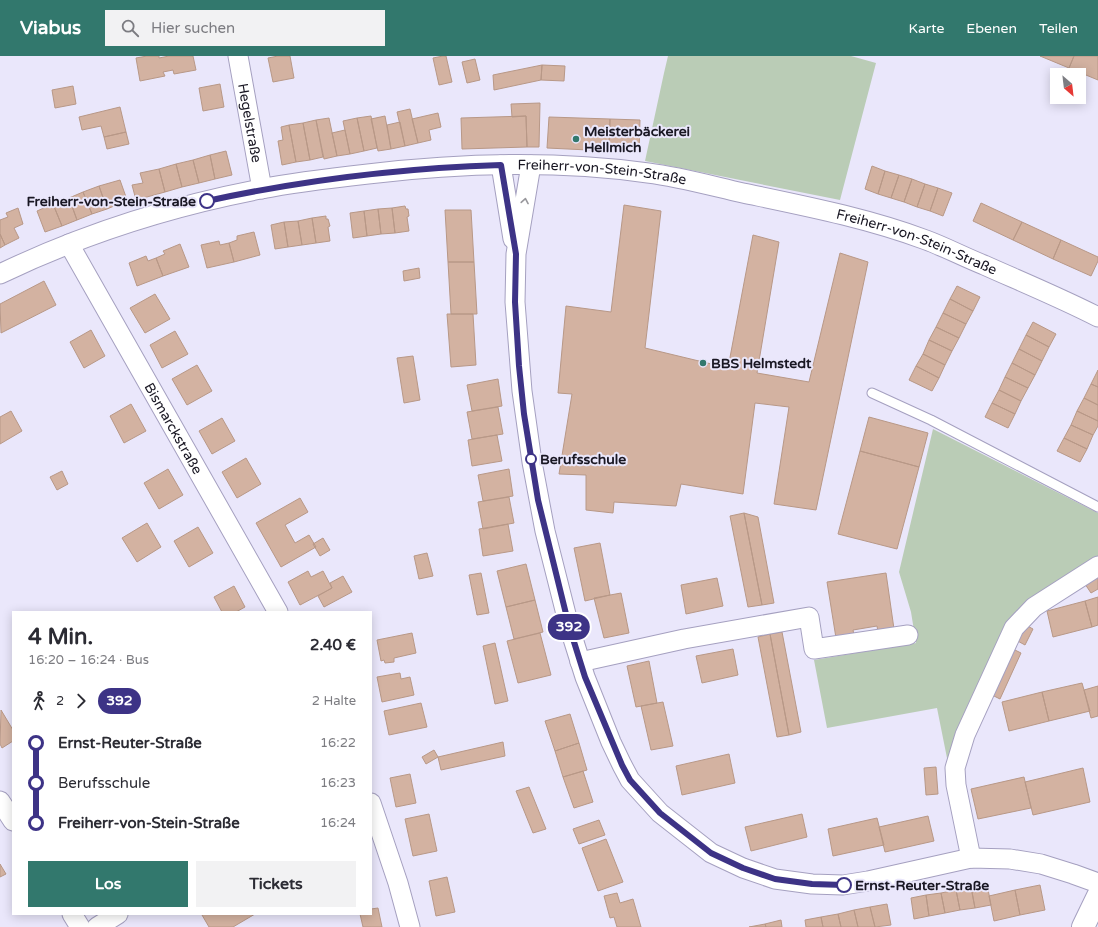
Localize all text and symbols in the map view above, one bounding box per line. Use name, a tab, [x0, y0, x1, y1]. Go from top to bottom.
search box	[105, 10, 385, 46]
text: Viabus	[20, 17, 81, 39]
icon: search	[119, 17, 141, 39]
text: Hier suchen	[151, 19, 235, 37]
text: Karte	[909, 20, 944, 37]
text: Ebenen	[966, 20, 1017, 37]
text: Teilen	[1039, 20, 1078, 37]
north arrow	[1050, 68, 1086, 104]
map controls	[1050, 68, 1086, 104]
street label: Hegelstraße	[235, 82, 266, 164]
place label: Meisterbäckerei Hellmich	[584, 123, 690, 156]
marker: Meisterbäckerei Hellmich	[571, 134, 581, 144]
street label: Freiherr-von-Stein-Straße	[517, 156, 688, 188]
place label: Freiherr-von-Stein-Straße	[26, 193, 196, 210]
marker: Freiherr-von-Stein-Straße	[199, 193, 215, 209]
one-way arrow	[520, 198, 528, 205]
street label: Freiherr-von-Stein-Straße	[835, 205, 1000, 278]
place label: BBS Helmstedt	[711, 355, 812, 372]
marker: BBS Helmstedt	[698, 358, 708, 368]
street label: Bismarckstraße	[141, 380, 206, 477]
place label: Berufsschule	[540, 451, 626, 468]
marker: Berufsschule	[525, 453, 537, 465]
line badge: 392	[546, 614, 592, 640]
text: 392	[556, 618, 582, 635]
text: 4 Min.	[28, 624, 93, 650]
text: 2.40 €	[310, 636, 356, 654]
text: 16:20 – 16:24 · Bus	[28, 652, 149, 668]
icon: walk	[28, 690, 50, 712]
icon: forward	[70, 690, 92, 712]
text: 392	[106, 692, 133, 709]
text: 2	[56, 693, 64, 709]
text: 2 Halte	[312, 693, 356, 709]
text: Ernst-Reuter-Straße	[58, 734, 202, 752]
text: 16:22	[320, 735, 356, 751]
text: Berufsschule	[58, 774, 150, 792]
text: 16:23	[320, 775, 356, 791]
text: Freiherr-von-Stein-Straße	[58, 814, 240, 832]
text: 16:24	[320, 815, 356, 831]
button: Los	[28, 861, 188, 907]
button: Tickets	[196, 861, 356, 907]
marker: Ernst-Reuter-Straße	[836, 877, 852, 893]
place label: Ernst-Reuter-Straße	[855, 877, 989, 894]

